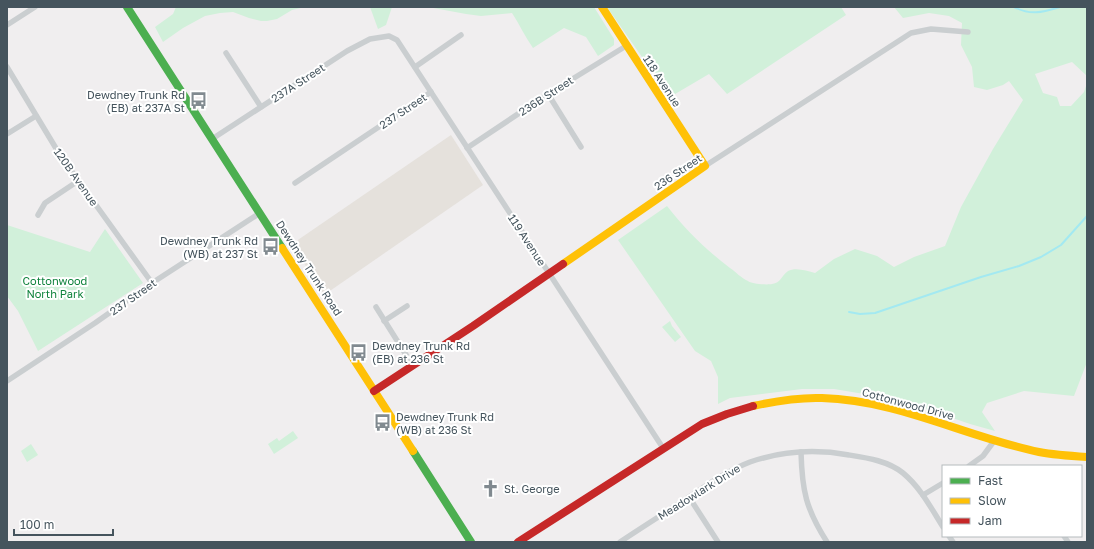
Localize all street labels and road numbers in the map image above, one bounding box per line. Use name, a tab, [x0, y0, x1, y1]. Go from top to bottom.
street label: 118 Avenue	[641, 52, 684, 109]
street label: 237A Street	[268, 60, 327, 105]
street label: 236B Street	[516, 73, 575, 118]
street label: 237 Street	[377, 90, 429, 131]
street label: 120B Avenue	[52, 145, 101, 208]
street label: 236 Street	[651, 151, 704, 192]
street label: 119 Avenue	[506, 211, 549, 268]
street label: Dewdney Trunk Road	[274, 218, 345, 318]
street label: 237 Street	[107, 276, 159, 317]
street label: Cottonwood Drive	[861, 385, 956, 422]
street label: Meadowlark Drive	[655, 461, 742, 522]

